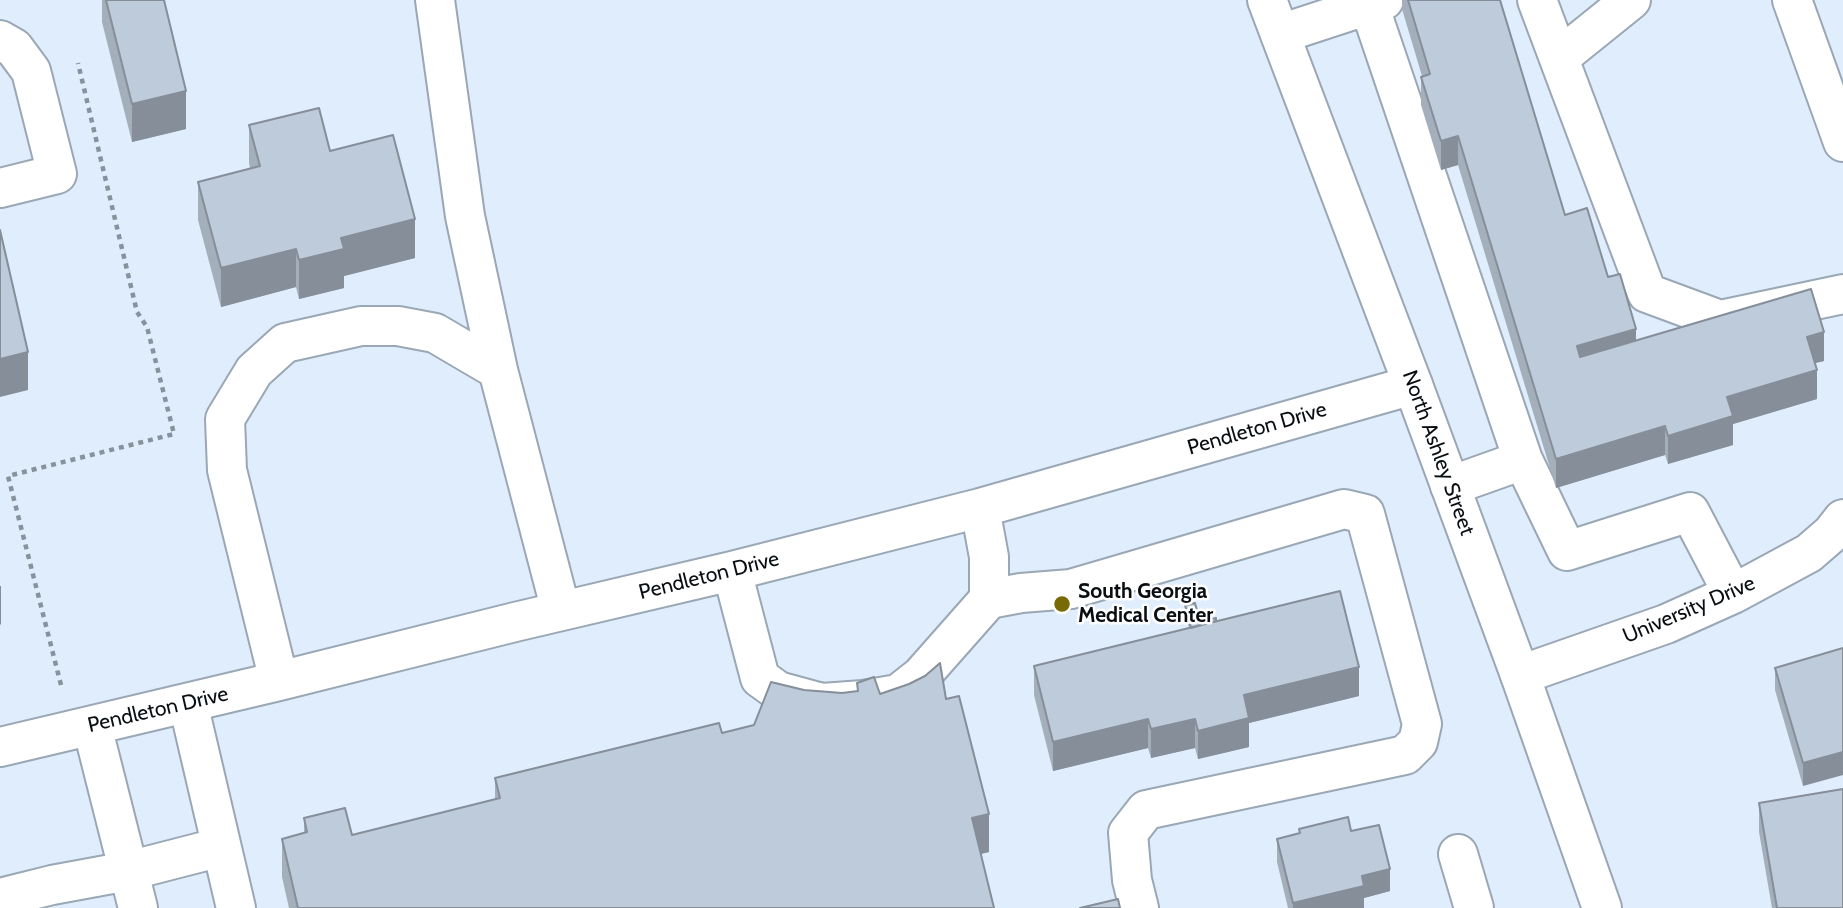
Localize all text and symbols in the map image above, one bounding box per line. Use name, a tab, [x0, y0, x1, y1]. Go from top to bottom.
street label: North Ashley Street	[1396, 367, 1480, 539]
street label: Pendleton Drive	[1185, 397, 1329, 461]
street label: Pendleton Drive	[636, 546, 782, 606]
street label: University Drive	[1619, 571, 1759, 649]
place label: South Georgia Medical Center	[1078, 579, 1213, 629]
marker: South Georgia Medical Center	[1052, 594, 1072, 614]
street label: Pendleton Drive	[85, 682, 231, 738]

